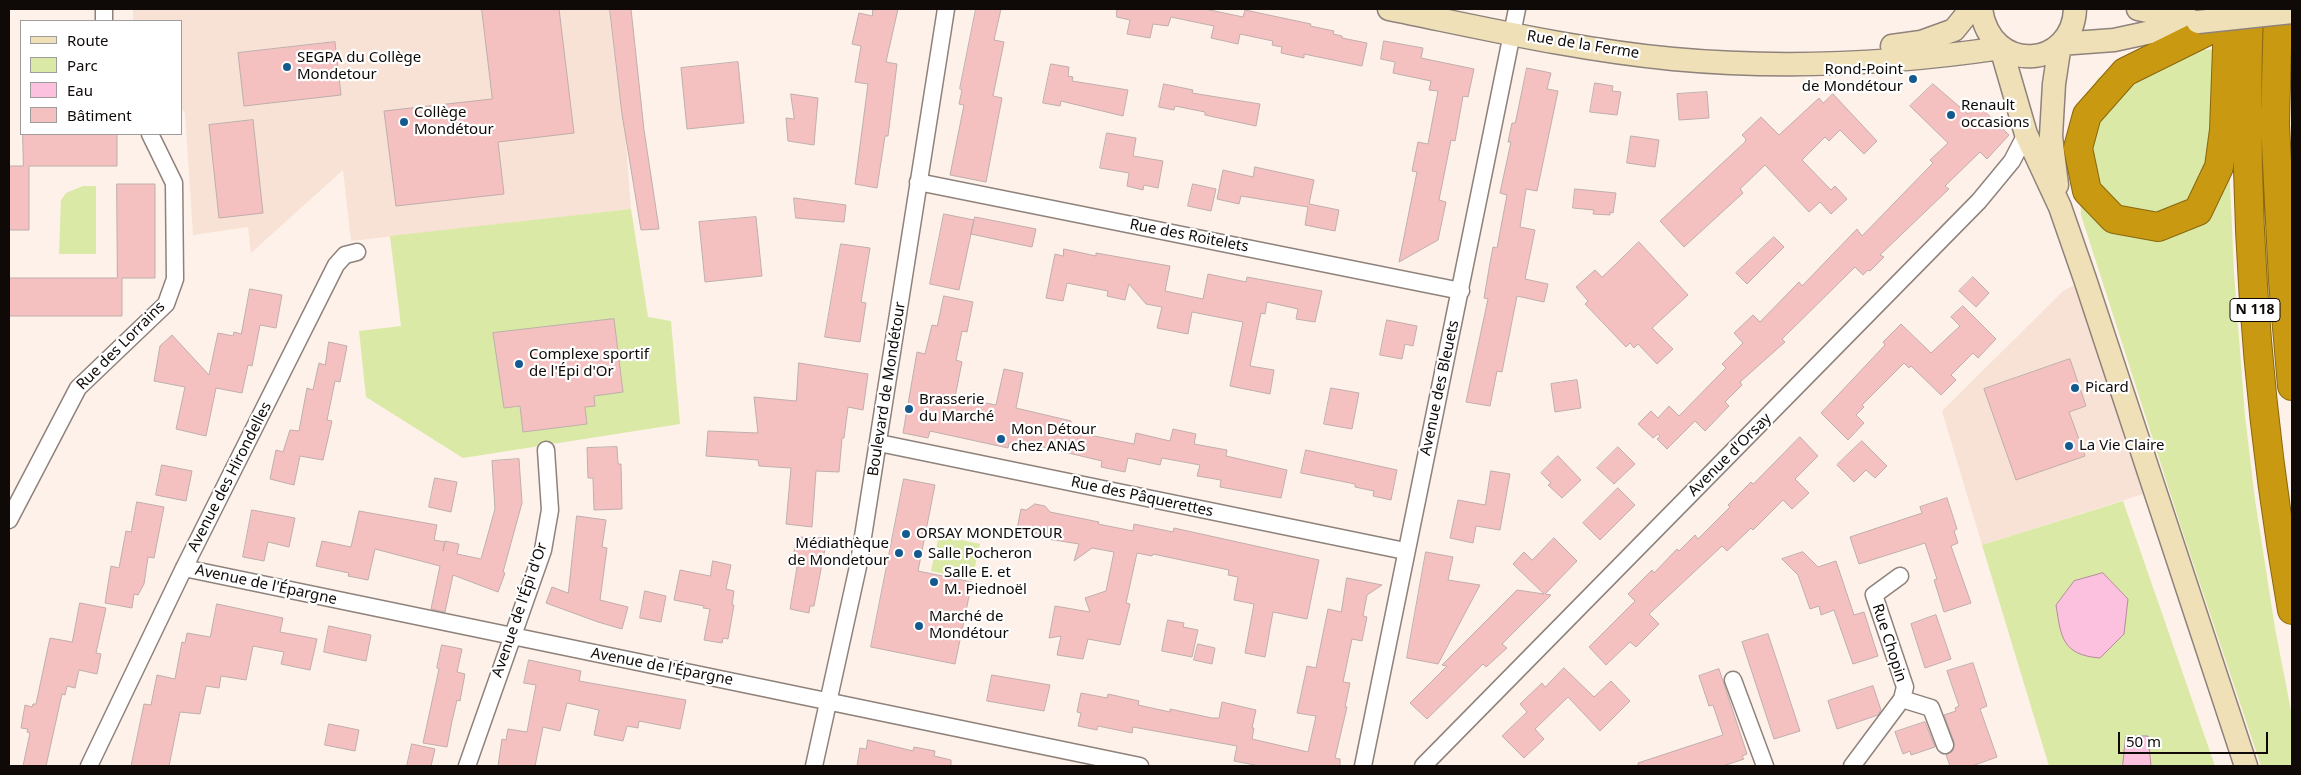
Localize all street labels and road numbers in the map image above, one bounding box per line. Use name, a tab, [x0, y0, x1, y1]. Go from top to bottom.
street label: Rue de la Ferme	[1525, 27, 1641, 63]
street label: Rue des Roitelets	[1128, 216, 1250, 256]
street label: Rue des Lorrains	[73, 298, 169, 394]
road number: N 118	[2230, 298, 2280, 322]
street label: Boulevard de Mondétour	[864, 301, 910, 477]
street label: Avenue des Bleuets	[1417, 319, 1463, 457]
street label: Avenue des Hirondelles	[184, 399, 276, 555]
street label: Avenue d'Orsay	[1685, 410, 1775, 500]
street label: Rue des Pâquerettes	[1069, 473, 1215, 521]
street label: Avenue de l'Épi d'Or	[488, 540, 552, 680]
street label: Avenue de l'Épargne	[194, 561, 338, 609]
street label: Rue Chopin	[1868, 602, 1910, 684]
street label: Avenue de l'Épargne	[589, 644, 735, 690]

